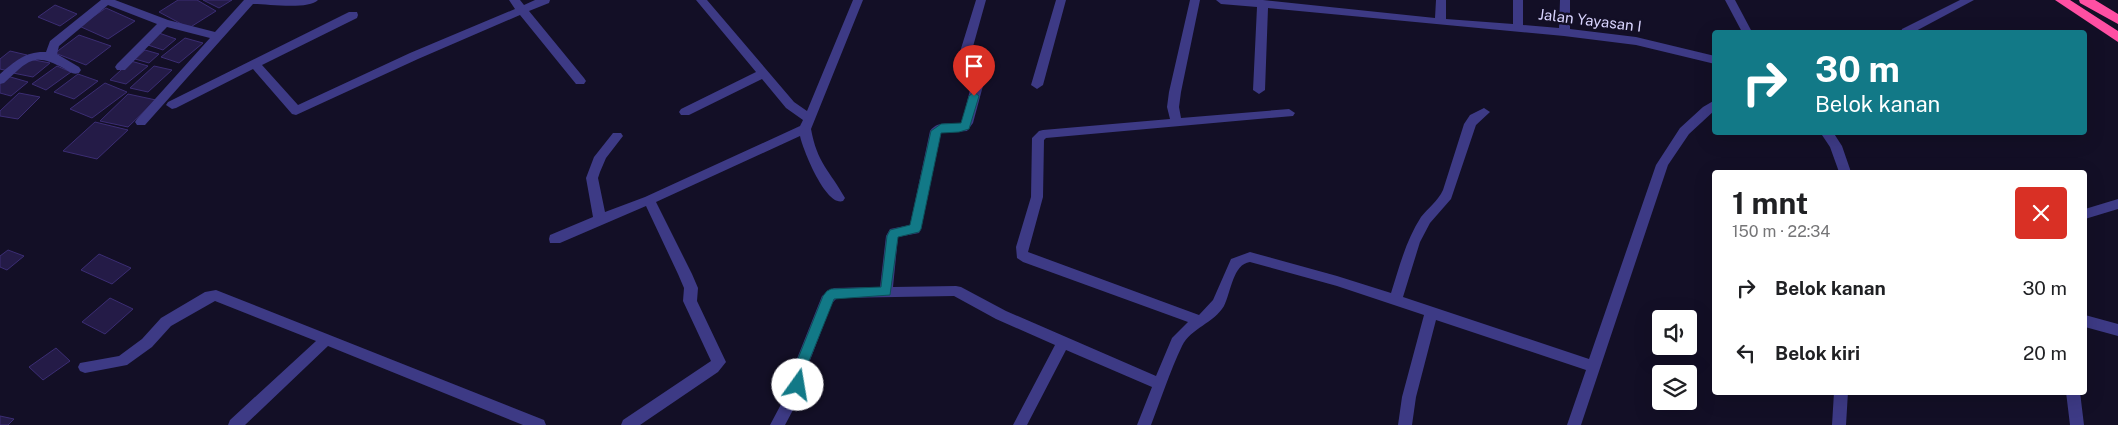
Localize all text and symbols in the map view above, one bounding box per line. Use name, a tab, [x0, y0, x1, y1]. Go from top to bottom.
street label: Jalan Yayasan I	[1537, 5, 1643, 35]
pin	[953, 45, 995, 96]
text: 30 m	[1815, 49, 1900, 90]
icon: right	[1732, 50, 1797, 115]
icon: arrive	[960, 52, 988, 80]
text: Belok kanan	[1815, 91, 1940, 117]
text: 1 mnt	[1732, 185, 1808, 221]
button: close	[2015, 187, 2067, 239]
text: 150 m · 22:34	[1732, 222, 1830, 241]
icon: right	[1732, 274, 1760, 302]
text: Belok kanan	[1775, 277, 1886, 299]
text: 30 m	[2022, 277, 2067, 299]
map controls	[1652, 310, 1697, 410]
button: sound	[1652, 310, 1697, 355]
icon: left	[1732, 339, 1760, 367]
text: Belok kiri	[1775, 342, 1860, 364]
text: 20 m	[2023, 342, 2067, 364]
position arrow	[771, 358, 823, 410]
button: layers	[1652, 365, 1697, 410]

